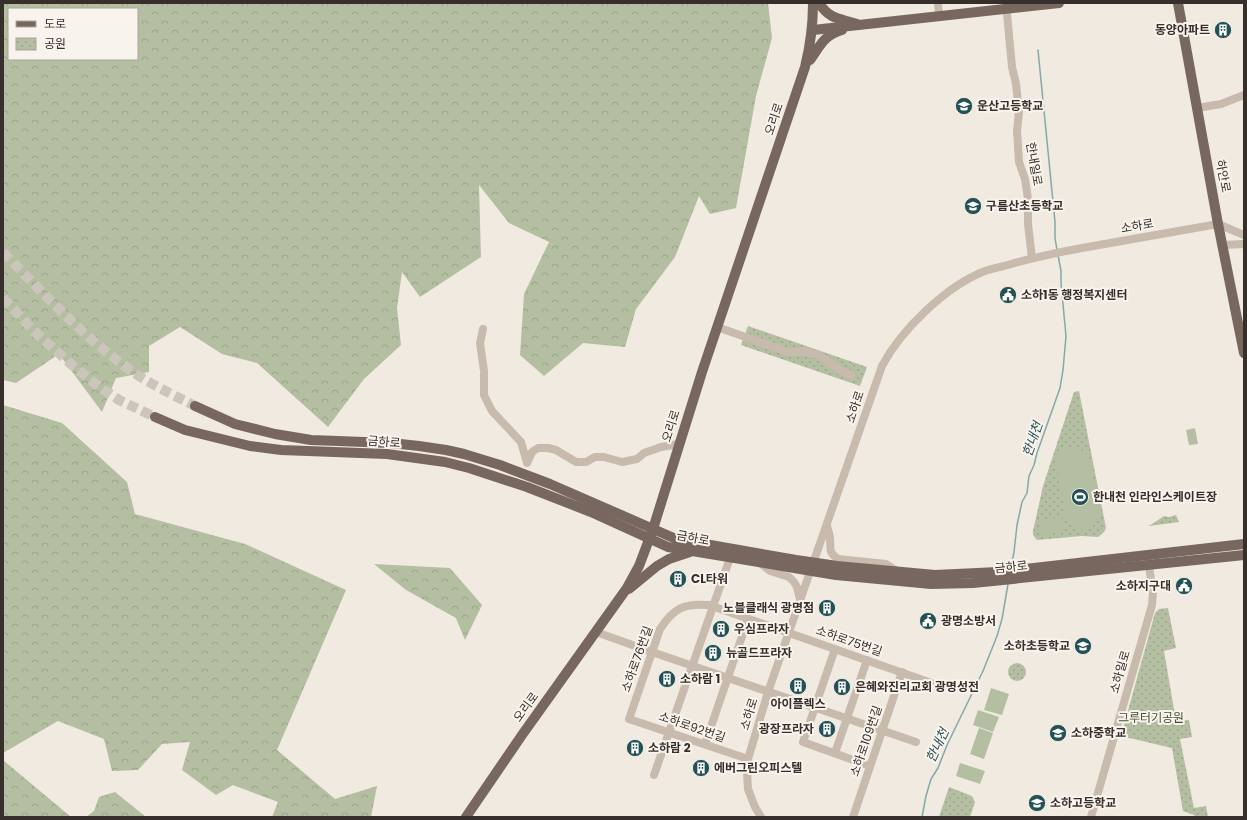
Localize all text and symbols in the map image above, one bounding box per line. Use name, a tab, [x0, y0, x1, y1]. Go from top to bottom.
legend	[8, 8, 138, 60]
text: 도로	[44, 15, 66, 32]
building icon: 동양아파트	[1213, 20, 1233, 40]
place label: 동양아파트	[1155, 21, 1210, 38]
text: 공원	[44, 35, 66, 52]
school or university icon: 운산고등학교	[954, 96, 974, 116]
place label: 운산고등학교	[977, 97, 1043, 114]
street label: 오리로	[760, 100, 787, 137]
street label: 한내일로	[1022, 141, 1047, 187]
street label: 하안로	[1212, 158, 1235, 194]
school or university icon: 구름산초등학교	[963, 196, 983, 216]
place label: 구름산초등학교	[986, 197, 1063, 214]
street label: 소하로	[1119, 214, 1155, 237]
public building icon: 소하1동 행정복지센터	[998, 285, 1018, 305]
place label: 소하1동 행정복지센터	[1021, 286, 1127, 303]
street label: 소하로	[841, 388, 868, 425]
street label: 오리로	[657, 407, 684, 444]
water label: 한내천	[1018, 418, 1048, 459]
street label: 금하로	[367, 432, 401, 451]
sports icon: 한내천 인라인스케이트장	[1070, 487, 1090, 507]
place label: 한내천 인라인스케이트장	[1093, 488, 1217, 505]
street label: 금하로	[675, 526, 711, 549]
street label: 금하로	[994, 556, 1028, 577]
building icon: CL타워	[668, 569, 688, 589]
place label: CL타워	[691, 570, 728, 587]
public building icon: 소하지구대	[1174, 576, 1194, 596]
place label: 소하지구대	[1116, 577, 1171, 594]
building icon: 노블클래식 광명점	[817, 598, 837, 618]
place label: 노블클래식 광명점	[723, 599, 814, 616]
public building icon: 광명소방서	[918, 611, 938, 631]
place label: 광명소방서	[941, 612, 996, 629]
building icon: 우심프라자	[711, 619, 731, 639]
place label: 우심프라자	[734, 620, 789, 637]
street label: 소하로75번길	[814, 621, 885, 660]
street label: 소하로76번길	[617, 623, 656, 694]
school or university icon: 소하초등학교	[1073, 636, 1093, 656]
place label: 소하초등학교	[1004, 637, 1070, 654]
building icon: 뉴골드프라자	[703, 643, 723, 663]
place label: 뉴골드프라자	[726, 644, 792, 661]
street label: 소하일로	[1105, 648, 1134, 695]
building icon: 소하람 1	[657, 669, 677, 689]
place label: 소하람 1	[680, 670, 720, 687]
building icon: 아이플렉스	[788, 676, 808, 696]
building icon: 은혜와진리교회 광명성전	[832, 677, 852, 697]
place label: 은혜와진리교회 광명성전	[855, 678, 979, 695]
street label: 오리로	[509, 688, 542, 725]
place label: 아이플렉스	[770, 695, 826, 712]
street label: 소하로	[736, 696, 761, 732]
street label: 소하로109번길	[845, 703, 886, 779]
street label: 소하로92번길	[656, 707, 728, 746]
park label: 그루터기공원	[1118, 709, 1184, 726]
building icon: 광장프라자	[817, 719, 837, 739]
place label: 광장프라자	[759, 720, 814, 737]
school or university icon: 소하중학교	[1048, 723, 1068, 743]
water label: 한내천	[921, 724, 954, 765]
place label: 소하중학교	[1071, 724, 1126, 741]
building icon: 소하람 2	[625, 738, 645, 758]
place label: 소하람 2	[648, 739, 691, 756]
building icon: 에버그린오피스텔	[691, 758, 711, 778]
place label: 에버그린오피스텔	[714, 759, 802, 776]
school or university icon: 소하고등학교	[1027, 793, 1047, 813]
place label: 소하고등학교	[1050, 794, 1116, 811]

